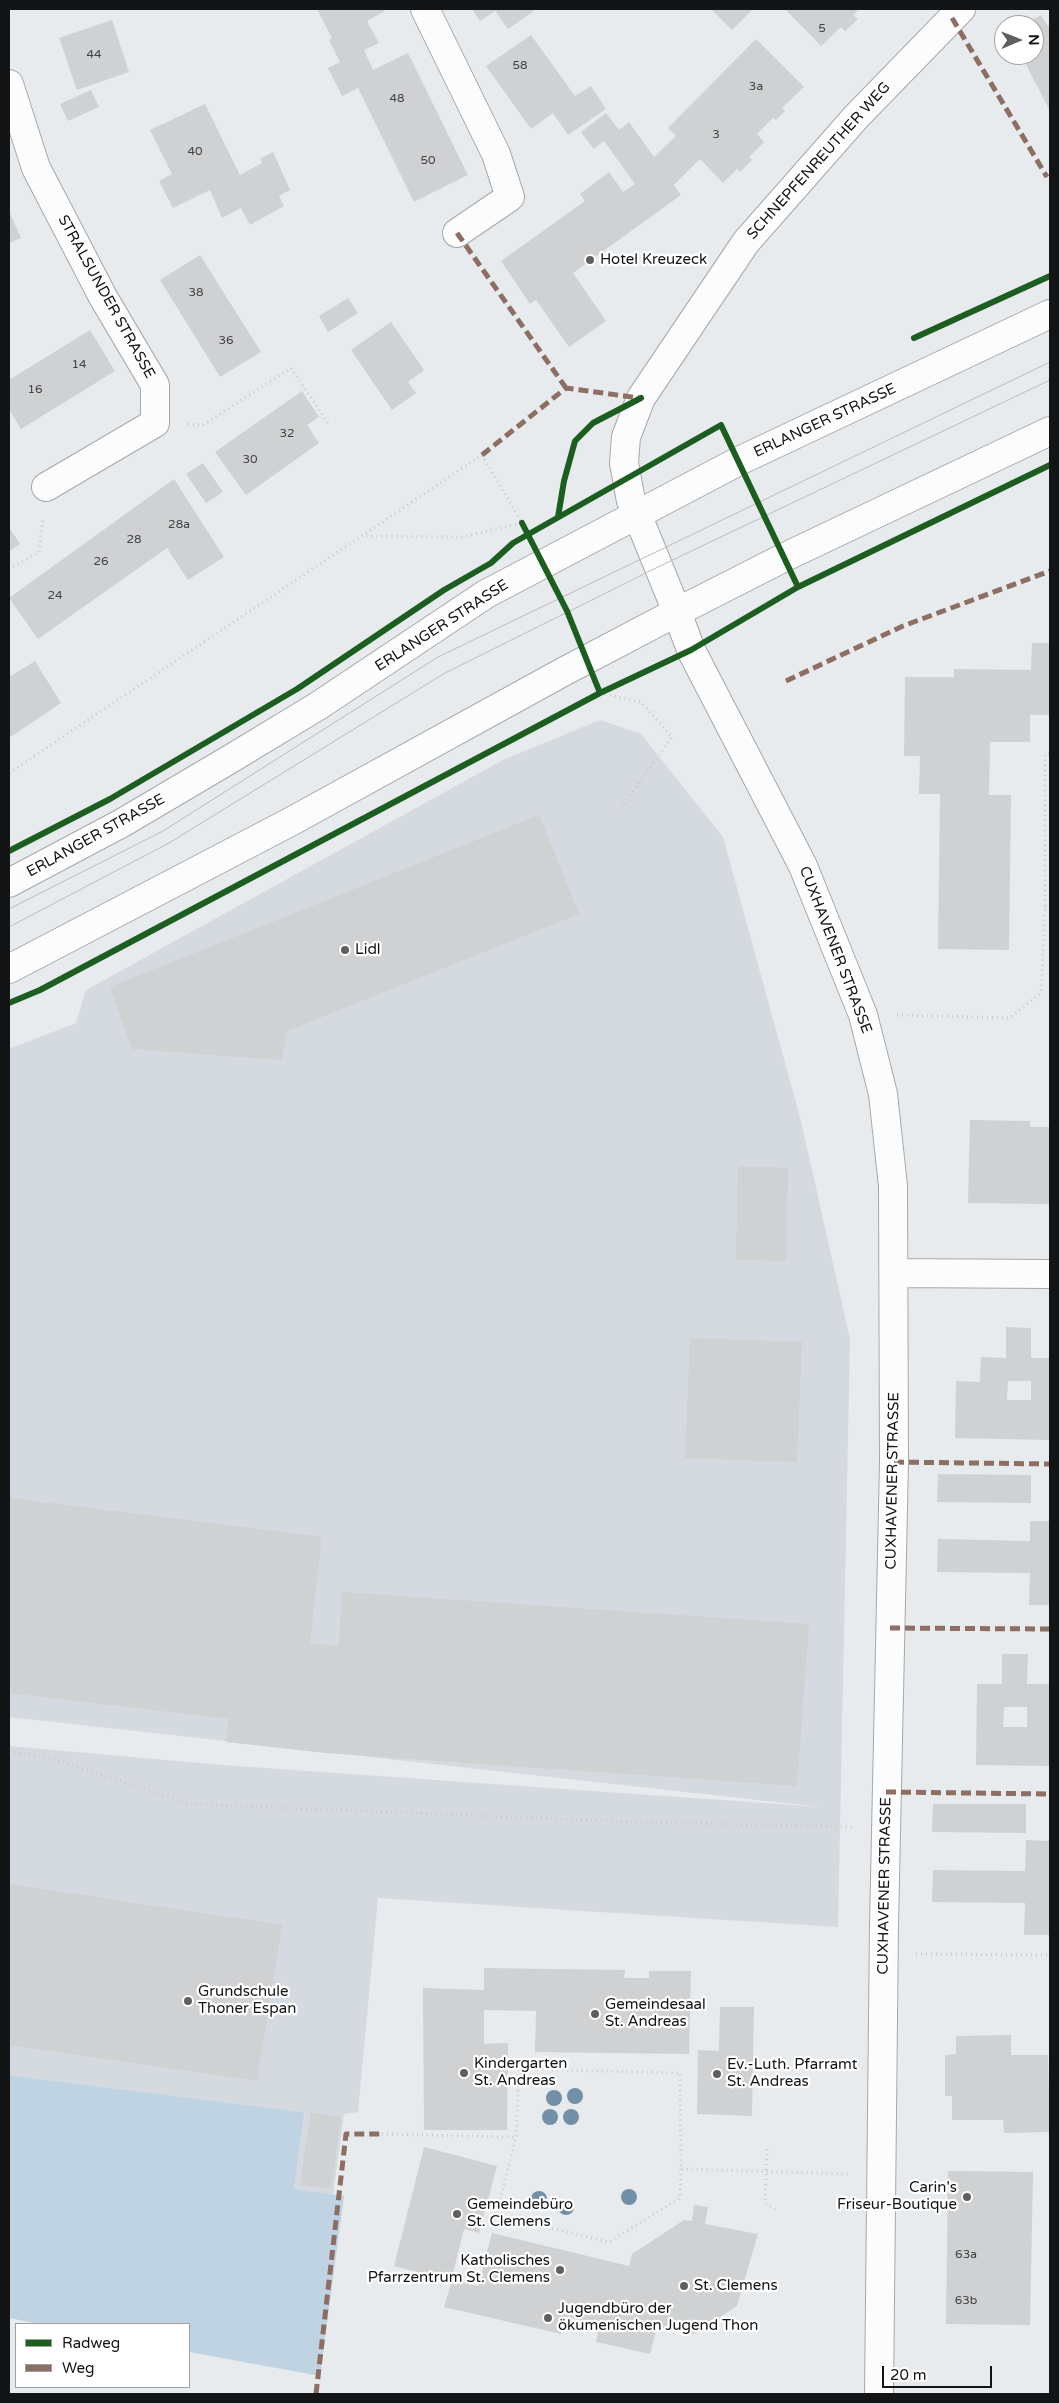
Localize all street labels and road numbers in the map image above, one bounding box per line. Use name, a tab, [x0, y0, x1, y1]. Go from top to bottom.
street label: SCHNEPFENREUTHER WEG	[744, 79, 894, 243]
street label: STRALSUNDER STRASSE	[53, 212, 159, 382]
street label: ERLANGER STRASSE	[751, 380, 899, 462]
street label: ERLANGER STRASSE	[372, 576, 512, 676]
street label: ERLANGER STRASSE	[24, 791, 168, 881]
street label: CUXHAVENER STRASSE	[795, 864, 875, 1036]
street label: CUXHAVENER STRASSE	[882, 1392, 904, 1570]
street label: CUXHAVENER STRASSE	[874, 1797, 896, 1975]

